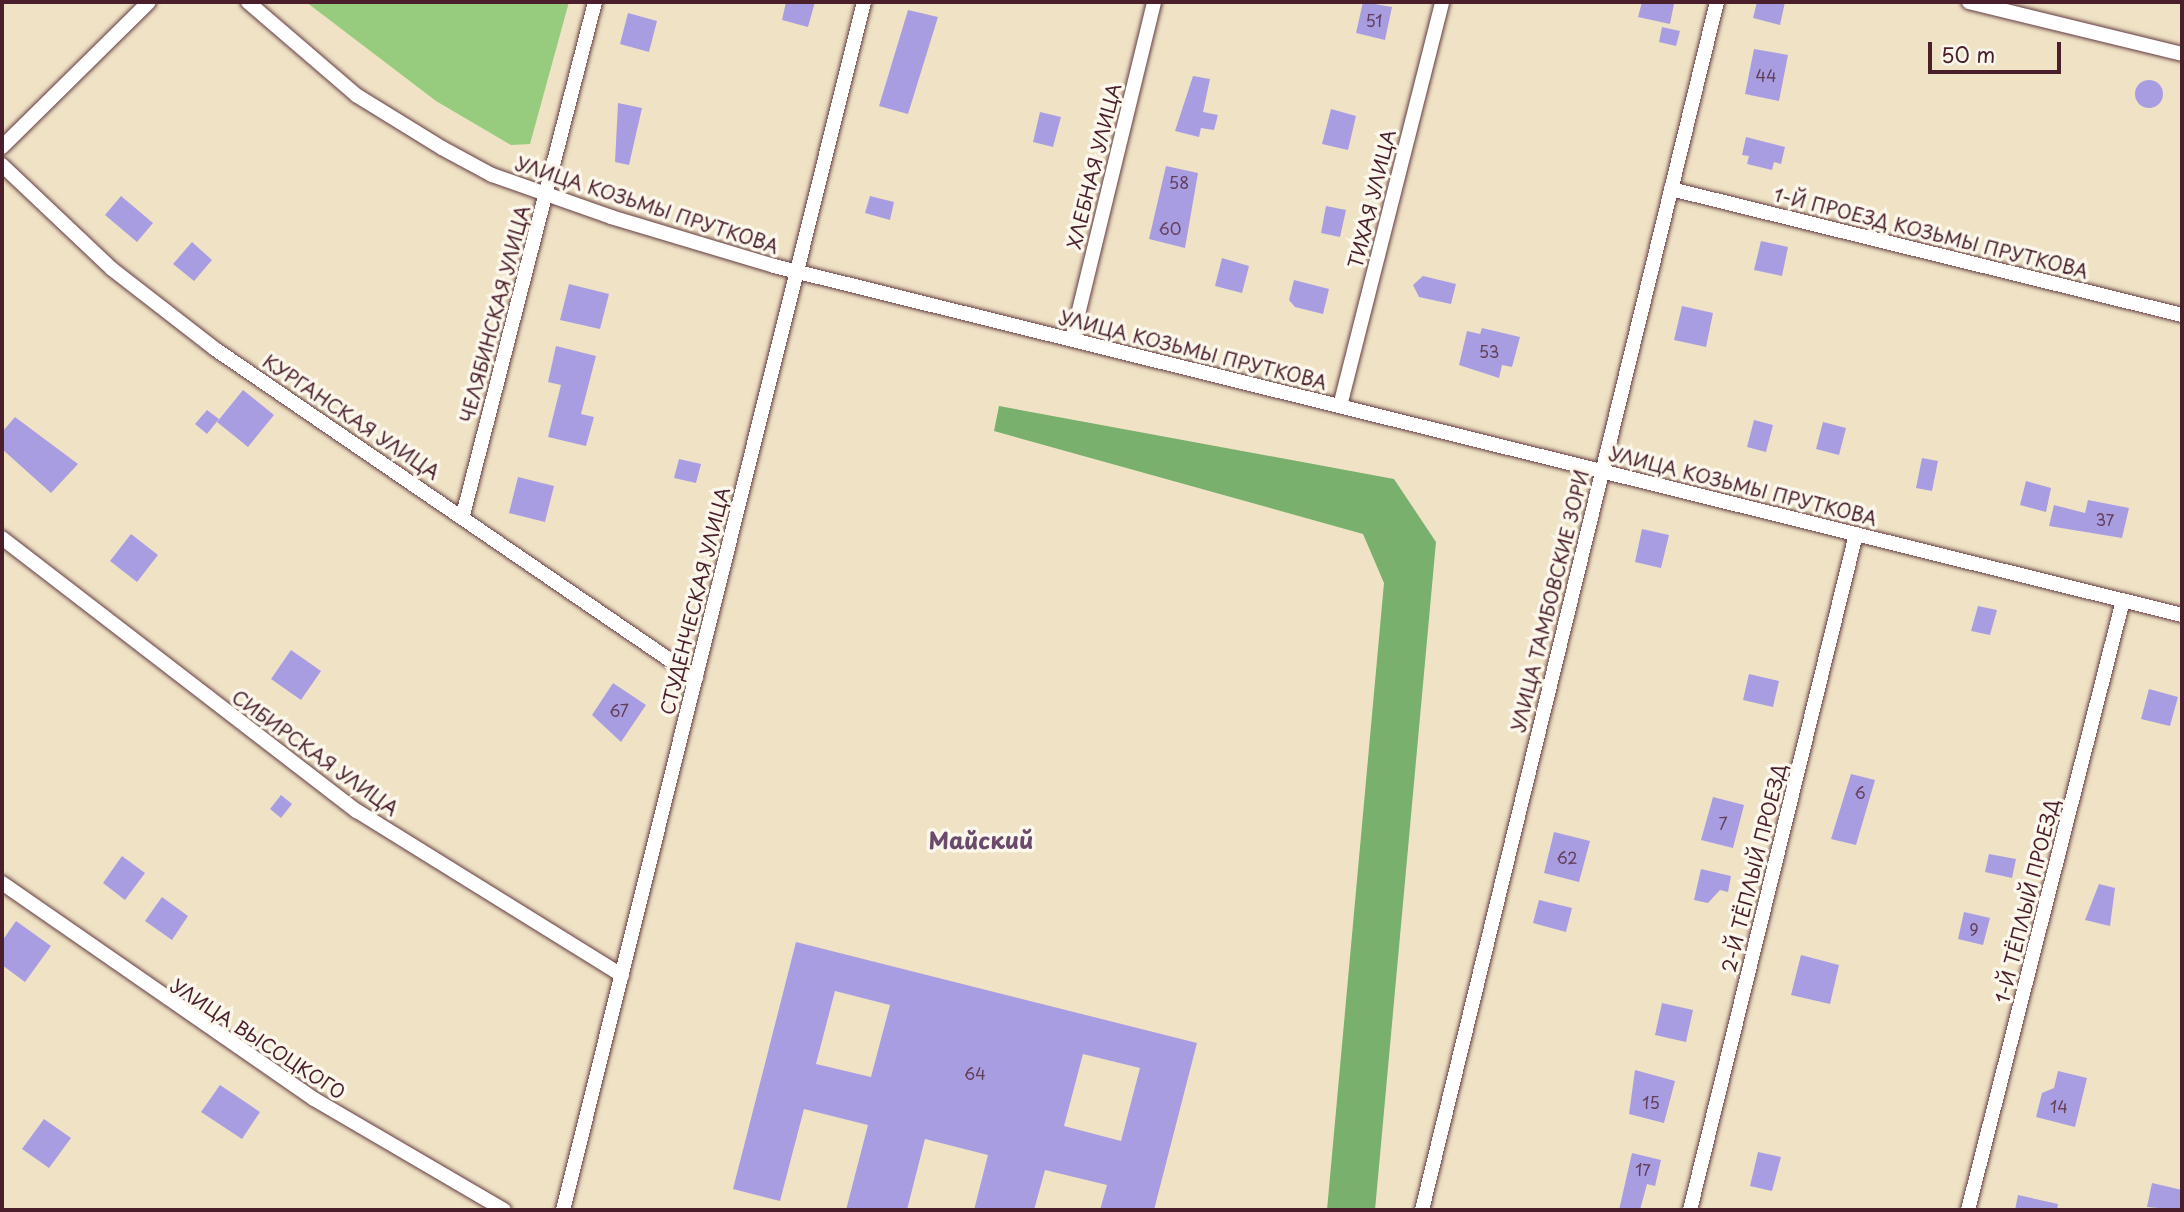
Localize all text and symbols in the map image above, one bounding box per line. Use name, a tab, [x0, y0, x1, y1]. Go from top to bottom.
house number: 51	[1365, 10, 1383, 30]
scale bar	[1932, 28, 2065, 72]
text: 50 m	[1941, 38, 1995, 70]
house number: 44	[1755, 65, 1777, 85]
street label: ХЛЕБНАЯ УЛИЦА	[1062, 81, 1126, 251]
street label: ТИХАЯ УЛИЦА	[1344, 127, 1400, 271]
street label: УЛИЦА КОЗЬМЫ ПРУТКОВА	[512, 152, 782, 258]
house number: 58	[1169, 172, 1189, 192]
street label: 1-Й ПРОЕЗД КОЗЬМЫ ПРУТКОВА	[1771, 183, 2091, 283]
street label: ЧЕЛЯБИНСКАЯ УЛИЦА	[455, 203, 535, 425]
house number: 60	[1159, 218, 1181, 238]
street label: УЛИЦА КОЗЬМЫ ПРУТКОВА	[1056, 306, 1330, 394]
house number: 53	[1479, 341, 1499, 361]
street label: КУРГАНСКАЯ УЛИЦА	[258, 349, 444, 485]
street label: УЛИЦА КОЗЬМЫ ПРУТКОВА	[1606, 442, 1880, 530]
street label: УЛИЦА ТАМБОВСКИЕ ЗОРИ	[1506, 466, 1594, 736]
street label: СТУДЕНЧЕСКАЯ УЛИЦА	[656, 485, 734, 717]
house number: 37	[2096, 509, 2114, 529]
street label: СИБИРСКАЯ УЛИЦА	[228, 685, 402, 821]
house number: 67	[609, 700, 629, 720]
street label: 2-Й ТЁПЛЫЙ ПРОЕЗД	[1717, 761, 1791, 975]
house number: 6	[1854, 782, 1866, 802]
street label: 1-Й ТЁПЛЫЙ ПРОЕЗД	[1991, 797, 2063, 1005]
house number: 7	[1718, 813, 1728, 833]
district label: Майский	[929, 826, 1033, 854]
house number: 62	[1556, 847, 1578, 867]
house number: 9	[1969, 919, 1979, 939]
street label: УЛИЦА ВЫСОЦКОГО	[166, 974, 350, 1104]
house number: 64	[964, 1063, 986, 1083]
house number: 15	[1642, 1092, 1660, 1112]
house number: 14	[2050, 1096, 2068, 1116]
house number: 17	[1635, 1159, 1651, 1179]

